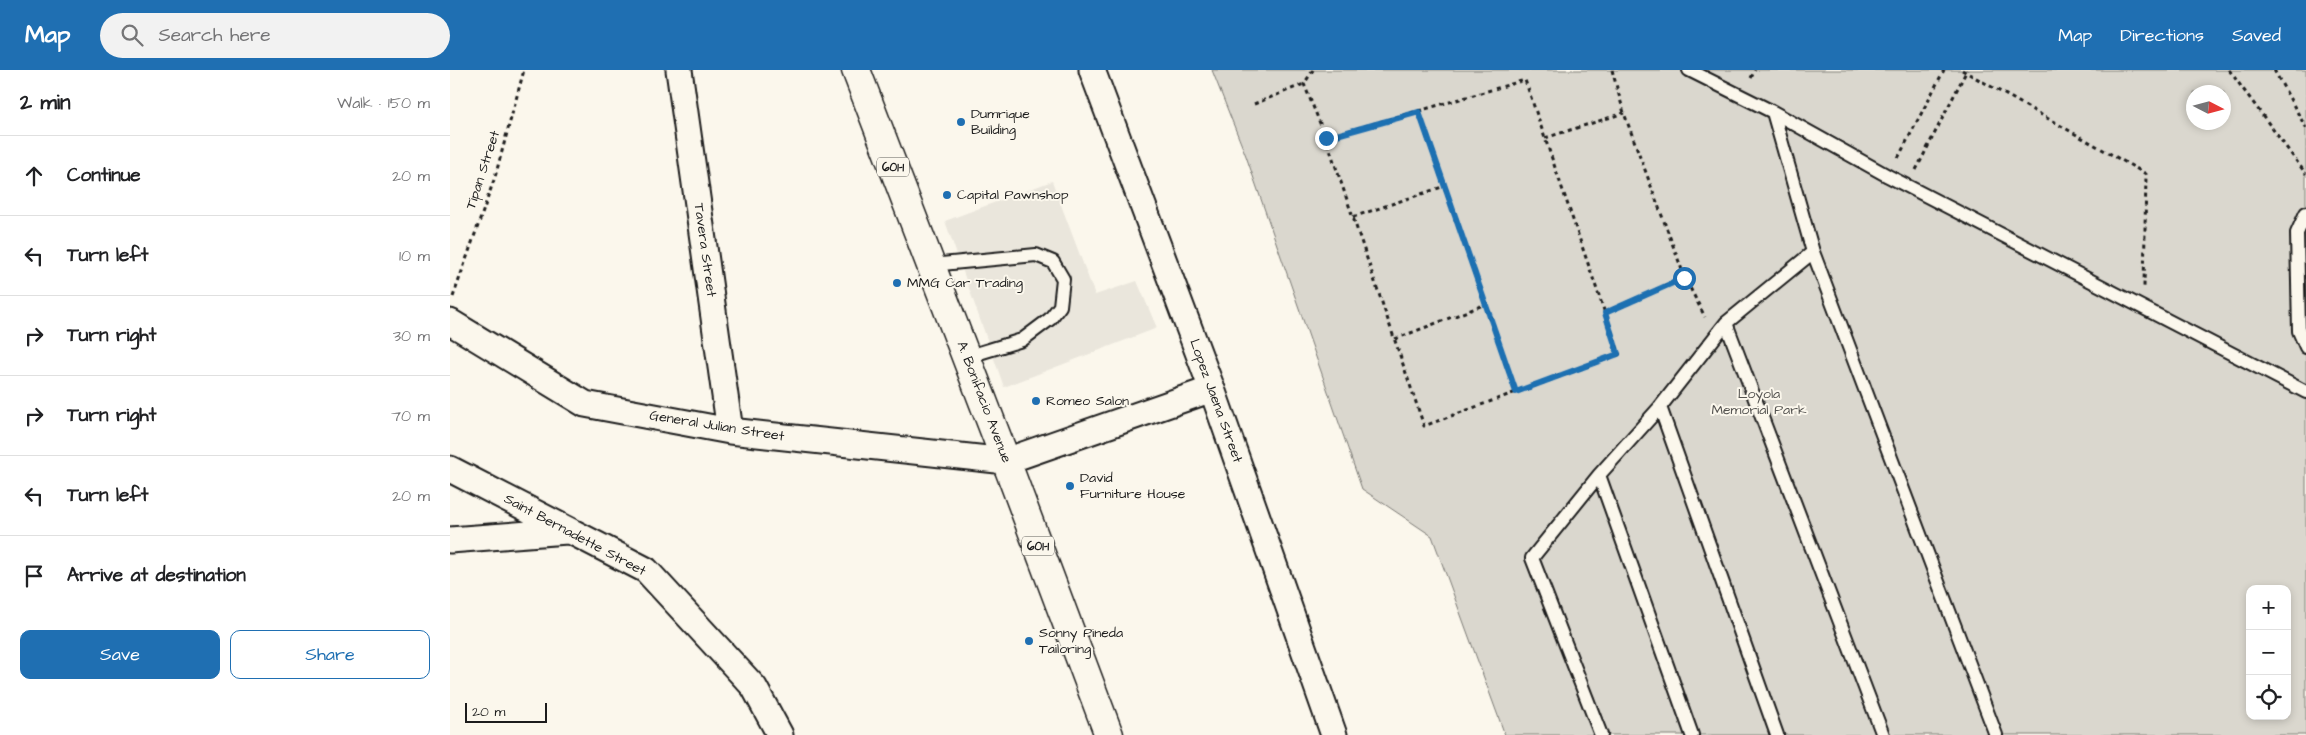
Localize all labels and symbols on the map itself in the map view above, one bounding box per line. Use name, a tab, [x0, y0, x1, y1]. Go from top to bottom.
north arrow	[2186, 85, 2231, 130]
place label: Dumrique Building	[971, 104, 1030, 140]
marker: Dumrique Building	[955, 116, 967, 128]
route end	[1315, 127, 1338, 150]
street label: Tipan Street	[461, 128, 505, 212]
road number: 601-1	[877, 158, 909, 176]
place label: Capital Pawnshop	[957, 185, 1069, 205]
marker: Capital Pawnshop	[941, 189, 953, 201]
street label: Tavera Street	[689, 202, 722, 298]
route start	[1673, 267, 1696, 290]
place label: MMG Car Trading	[907, 273, 1023, 293]
marker: MMG Car Trading	[891, 277, 903, 289]
street label: Lopez Jaena Street	[1184, 336, 1248, 466]
street label: A. Bonifacio Avenue	[952, 338, 1017, 466]
park label: Loyola Memorial Park	[1711, 384, 1807, 420]
place label: Romeo Salon	[1046, 391, 1129, 411]
marker: Romeo Salon	[1030, 395, 1042, 407]
street label: General Julian Street	[648, 405, 786, 447]
place label: David Furniture House	[1080, 468, 1186, 504]
marker: David Furniture House	[1064, 480, 1076, 492]
street label: Saint Bernadette Street	[500, 489, 650, 581]
road number: 601-1	[1022, 536, 1054, 556]
place label: Sonny Pineda Tailoring	[1039, 623, 1123, 659]
marker: Sonny Pineda Tailoring	[1023, 635, 1035, 647]
scale bar	[465, 700, 548, 723]

